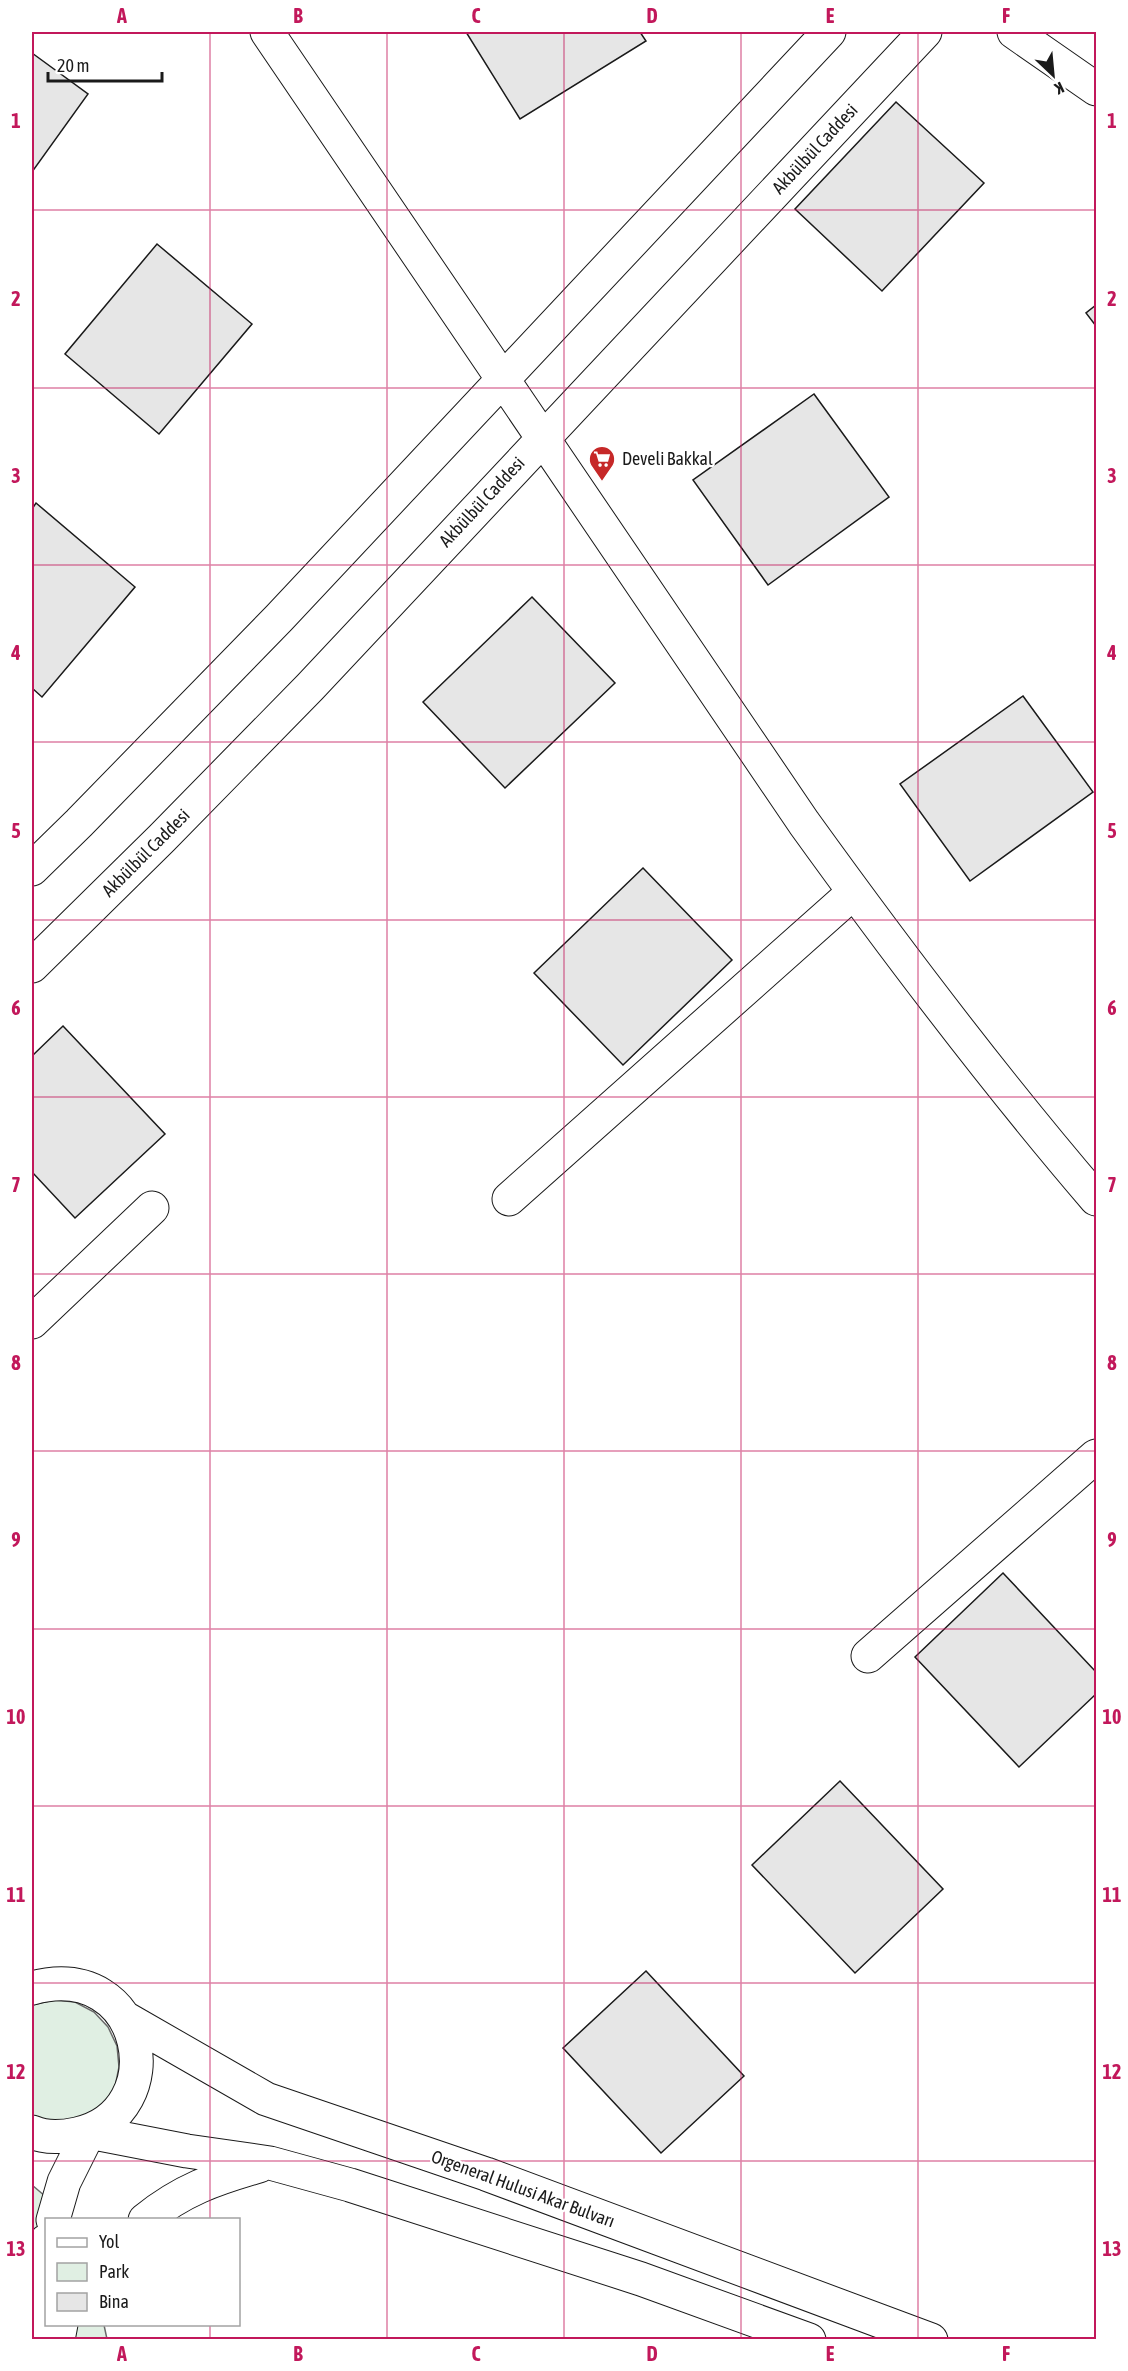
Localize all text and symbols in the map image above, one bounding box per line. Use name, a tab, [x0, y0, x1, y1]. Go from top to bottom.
text: A	[116, 4, 127, 27]
text: B	[293, 4, 303, 27]
text: C	[472, 4, 481, 27]
text: D	[646, 4, 658, 27]
text: E	[826, 4, 835, 27]
text: F	[1002, 4, 1010, 27]
scale bar	[48, 45, 162, 83]
north arrow	[1023, 45, 1083, 105]
text: 20 m	[57, 55, 89, 76]
text: K	[1052, 79, 1067, 98]
street label: Akbülbül Caddesi	[768, 99, 862, 198]
text: 1	[11, 109, 21, 132]
text: 1	[1107, 109, 1117, 132]
text: 2	[11, 287, 21, 310]
text: 2	[1107, 287, 1117, 310]
supermarket icon: Develi Bakkal	[587, 444, 617, 482]
place label: Develi Bakkal	[622, 448, 713, 469]
street label: Akbülbül Caddesi	[435, 452, 529, 551]
text: 3	[11, 464, 21, 487]
text: 3	[1107, 464, 1117, 487]
text: 4	[10, 641, 21, 664]
text: 4	[1106, 641, 1117, 664]
street label: Akbülbül Caddesi	[97, 804, 194, 901]
text: 5	[11, 819, 21, 842]
text: 5	[1107, 819, 1117, 842]
text: 6	[11, 996, 21, 1019]
text: 6	[1107, 996, 1117, 1019]
text: 7	[11, 1173, 21, 1196]
text: 7	[1107, 1173, 1117, 1196]
text: 8	[11, 1351, 21, 1374]
text: 8	[1107, 1351, 1117, 1374]
text: 9	[11, 1528, 21, 1551]
text: 9	[1107, 1528, 1117, 1551]
text: 10	[7, 1705, 25, 1728]
text: 10	[1103, 1705, 1121, 1728]
text: 11	[7, 1883, 25, 1906]
text: 11	[1103, 1883, 1121, 1906]
text: 12	[7, 2060, 25, 2083]
text: 12	[1103, 2060, 1121, 2083]
street label: Orgeneral Hulusi Akar Bulvarı	[429, 2146, 618, 2232]
legend	[45, 2218, 240, 2326]
text: Yol	[99, 2231, 119, 2252]
text: 13	[7, 2237, 25, 2260]
text: 13	[1103, 2237, 1121, 2260]
text: Park	[99, 2261, 129, 2282]
text: Bina	[99, 2291, 129, 2312]
text: A	[116, 2342, 127, 2365]
text: B	[293, 2342, 303, 2365]
text: C	[472, 2342, 481, 2365]
text: D	[646, 2342, 658, 2365]
text: E	[826, 2342, 835, 2365]
text: F	[1002, 2342, 1010, 2365]

